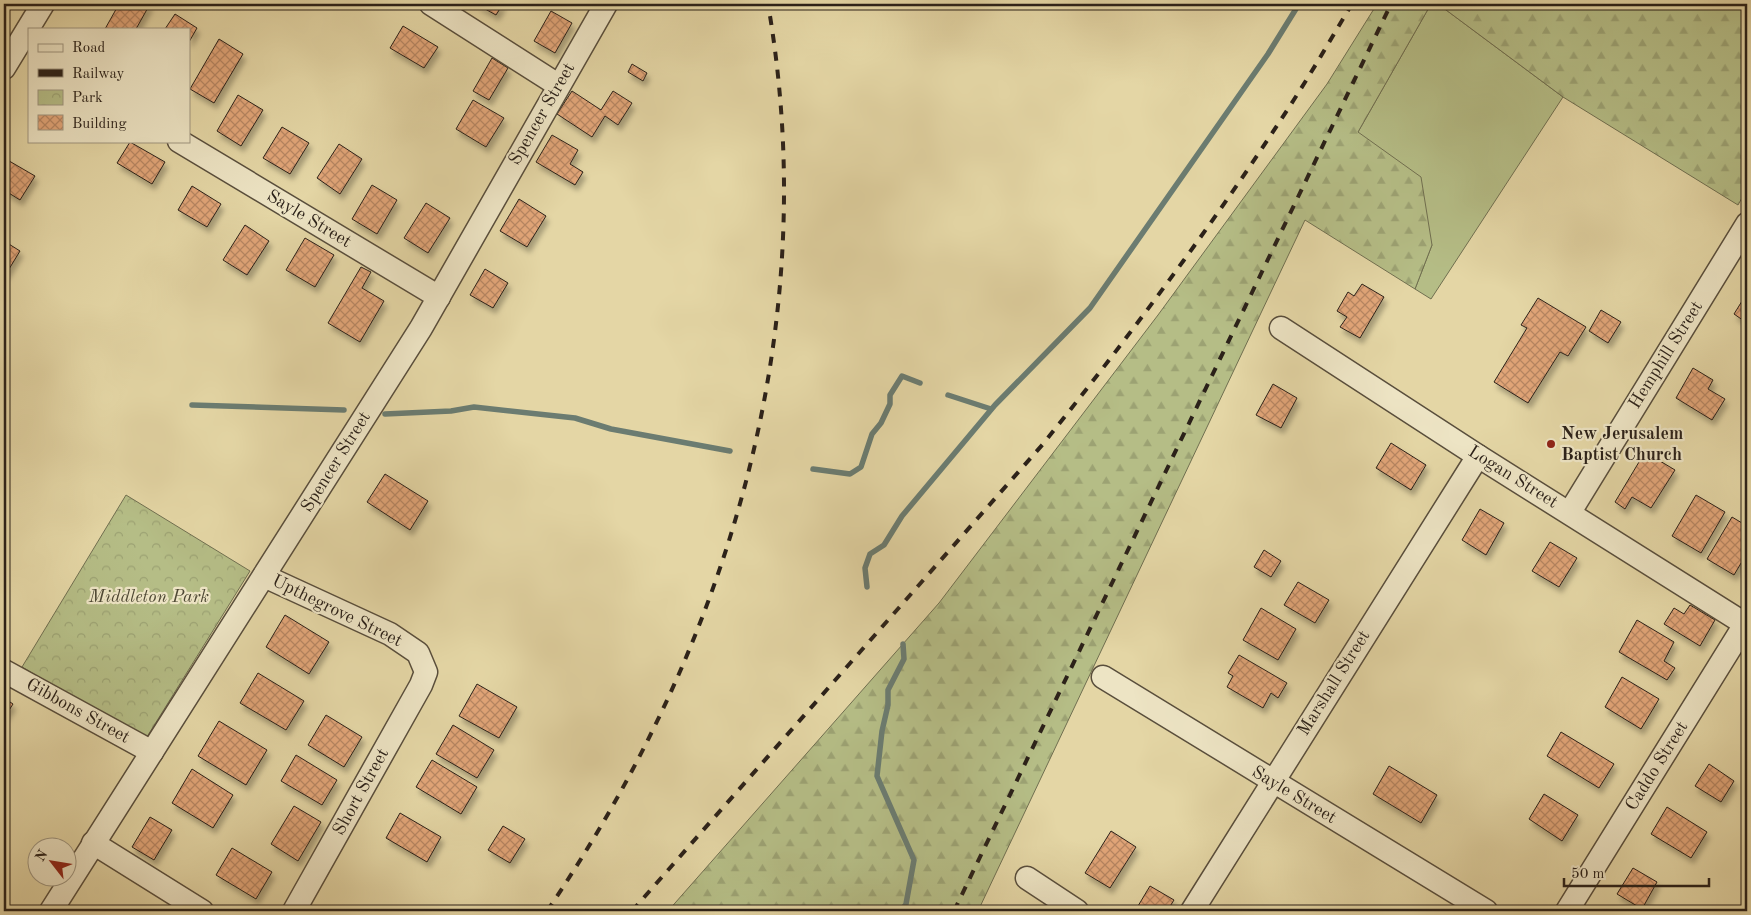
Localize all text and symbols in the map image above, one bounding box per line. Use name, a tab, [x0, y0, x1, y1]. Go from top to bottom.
legend	[28, 28, 190, 142]
text: Road	[72, 41, 106, 56]
street label: Spencer Street	[506, 60, 578, 168]
text: Railway	[72, 67, 125, 82]
text: Park	[72, 91, 103, 106]
text: Building	[72, 117, 127, 132]
street label: Sayle Street	[264, 187, 354, 251]
street label: Hemphill Street	[1626, 298, 1706, 412]
street label: Spencer Street	[298, 409, 374, 515]
place label: New Jerusalem Baptist Church	[1561, 425, 1684, 464]
marker: New Jerusalem Baptist Church	[1545, 438, 1557, 450]
street label: Logan Street	[1465, 442, 1561, 512]
street label: Upthegrove Street	[269, 572, 405, 650]
park label: Middleton Park	[88, 588, 209, 606]
street label: Marshall Street	[1294, 627, 1374, 739]
street label: Gibbons Street	[23, 675, 133, 747]
street label: Caddo Street	[1622, 718, 1692, 814]
street label: Short Street	[330, 746, 392, 838]
street label: Sayle Street	[1249, 763, 1339, 827]
north arrow	[28, 838, 78, 888]
text: N	[33, 847, 51, 864]
scale bar	[1564, 855, 1708, 887]
text: 50 m	[1571, 867, 1605, 882]

